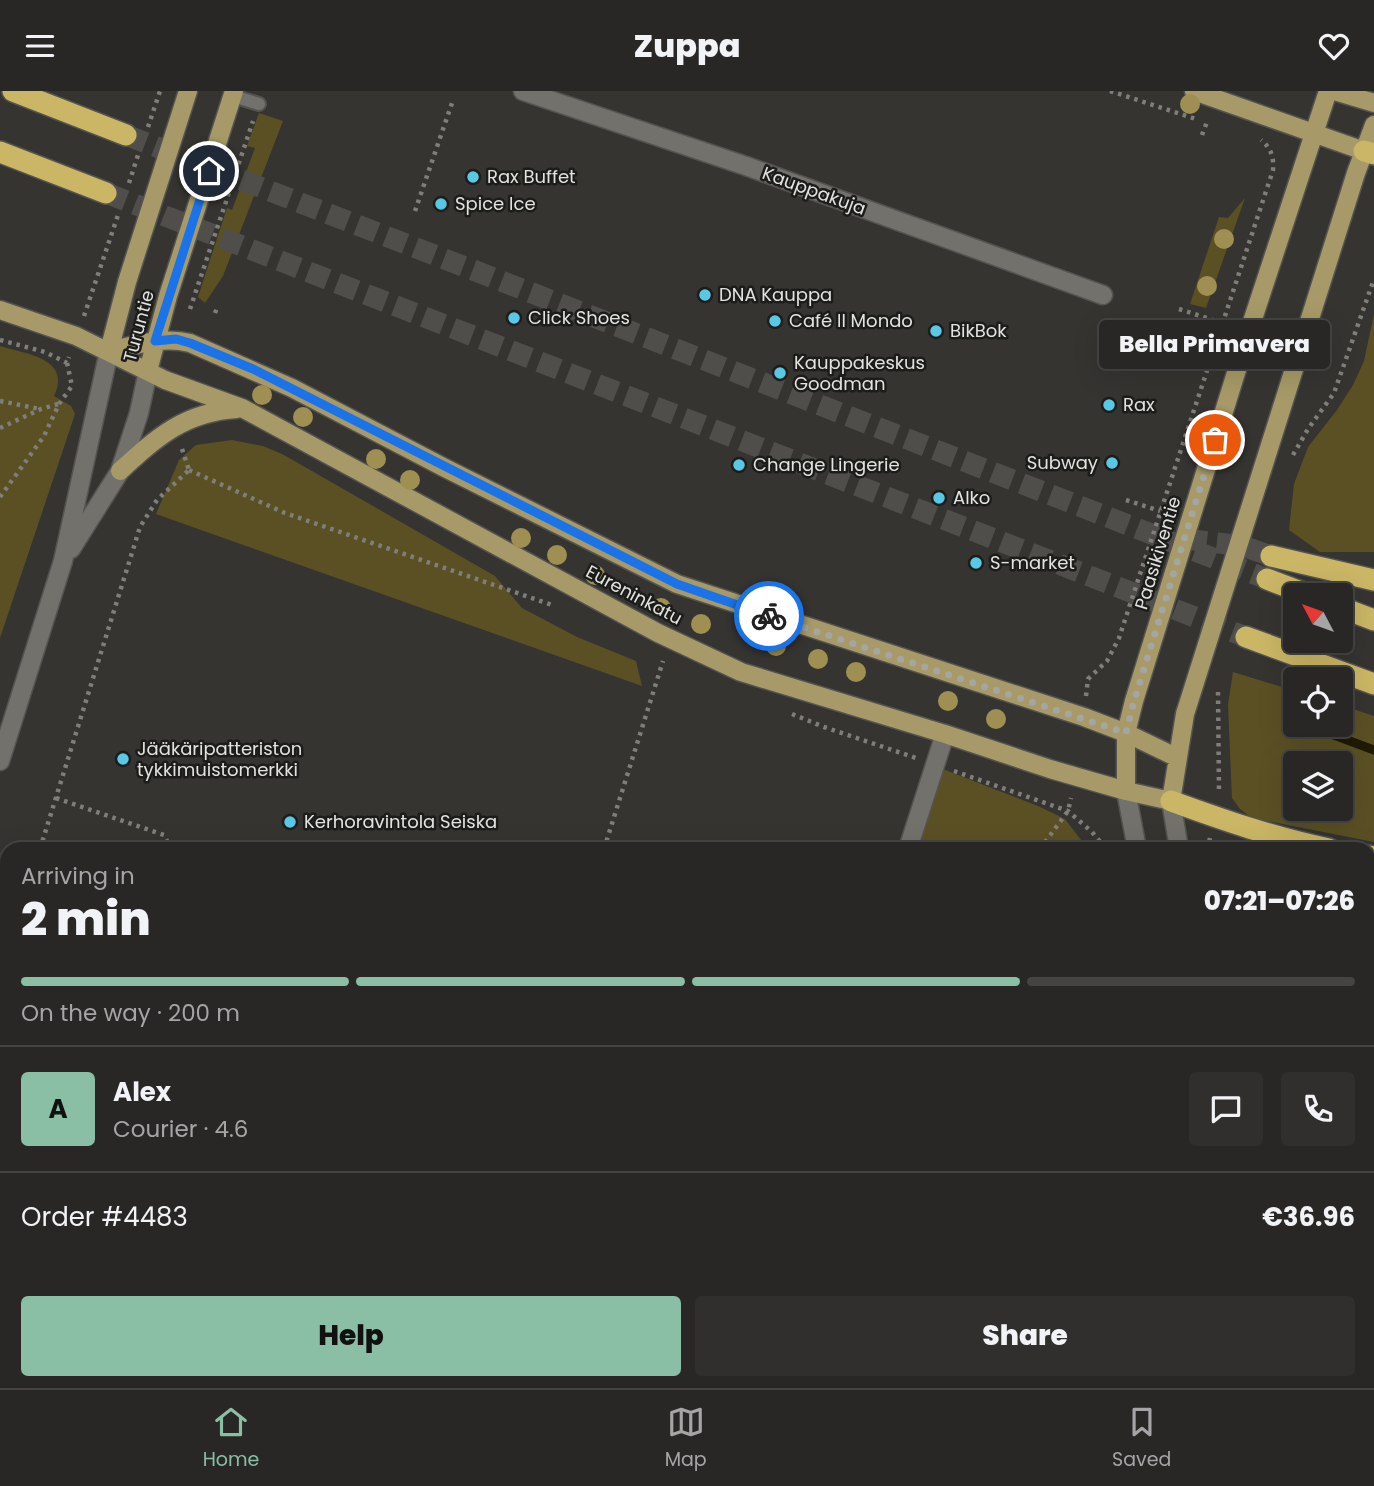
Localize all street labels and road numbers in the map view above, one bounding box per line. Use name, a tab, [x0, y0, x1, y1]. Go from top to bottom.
street label: Kauppakuja	[759, 160, 869, 221]
street label: Turuntie	[117, 287, 160, 364]
street label: Paasikiventie	[1128, 493, 1187, 613]
street label: Eureninkatu	[582, 559, 687, 630]

